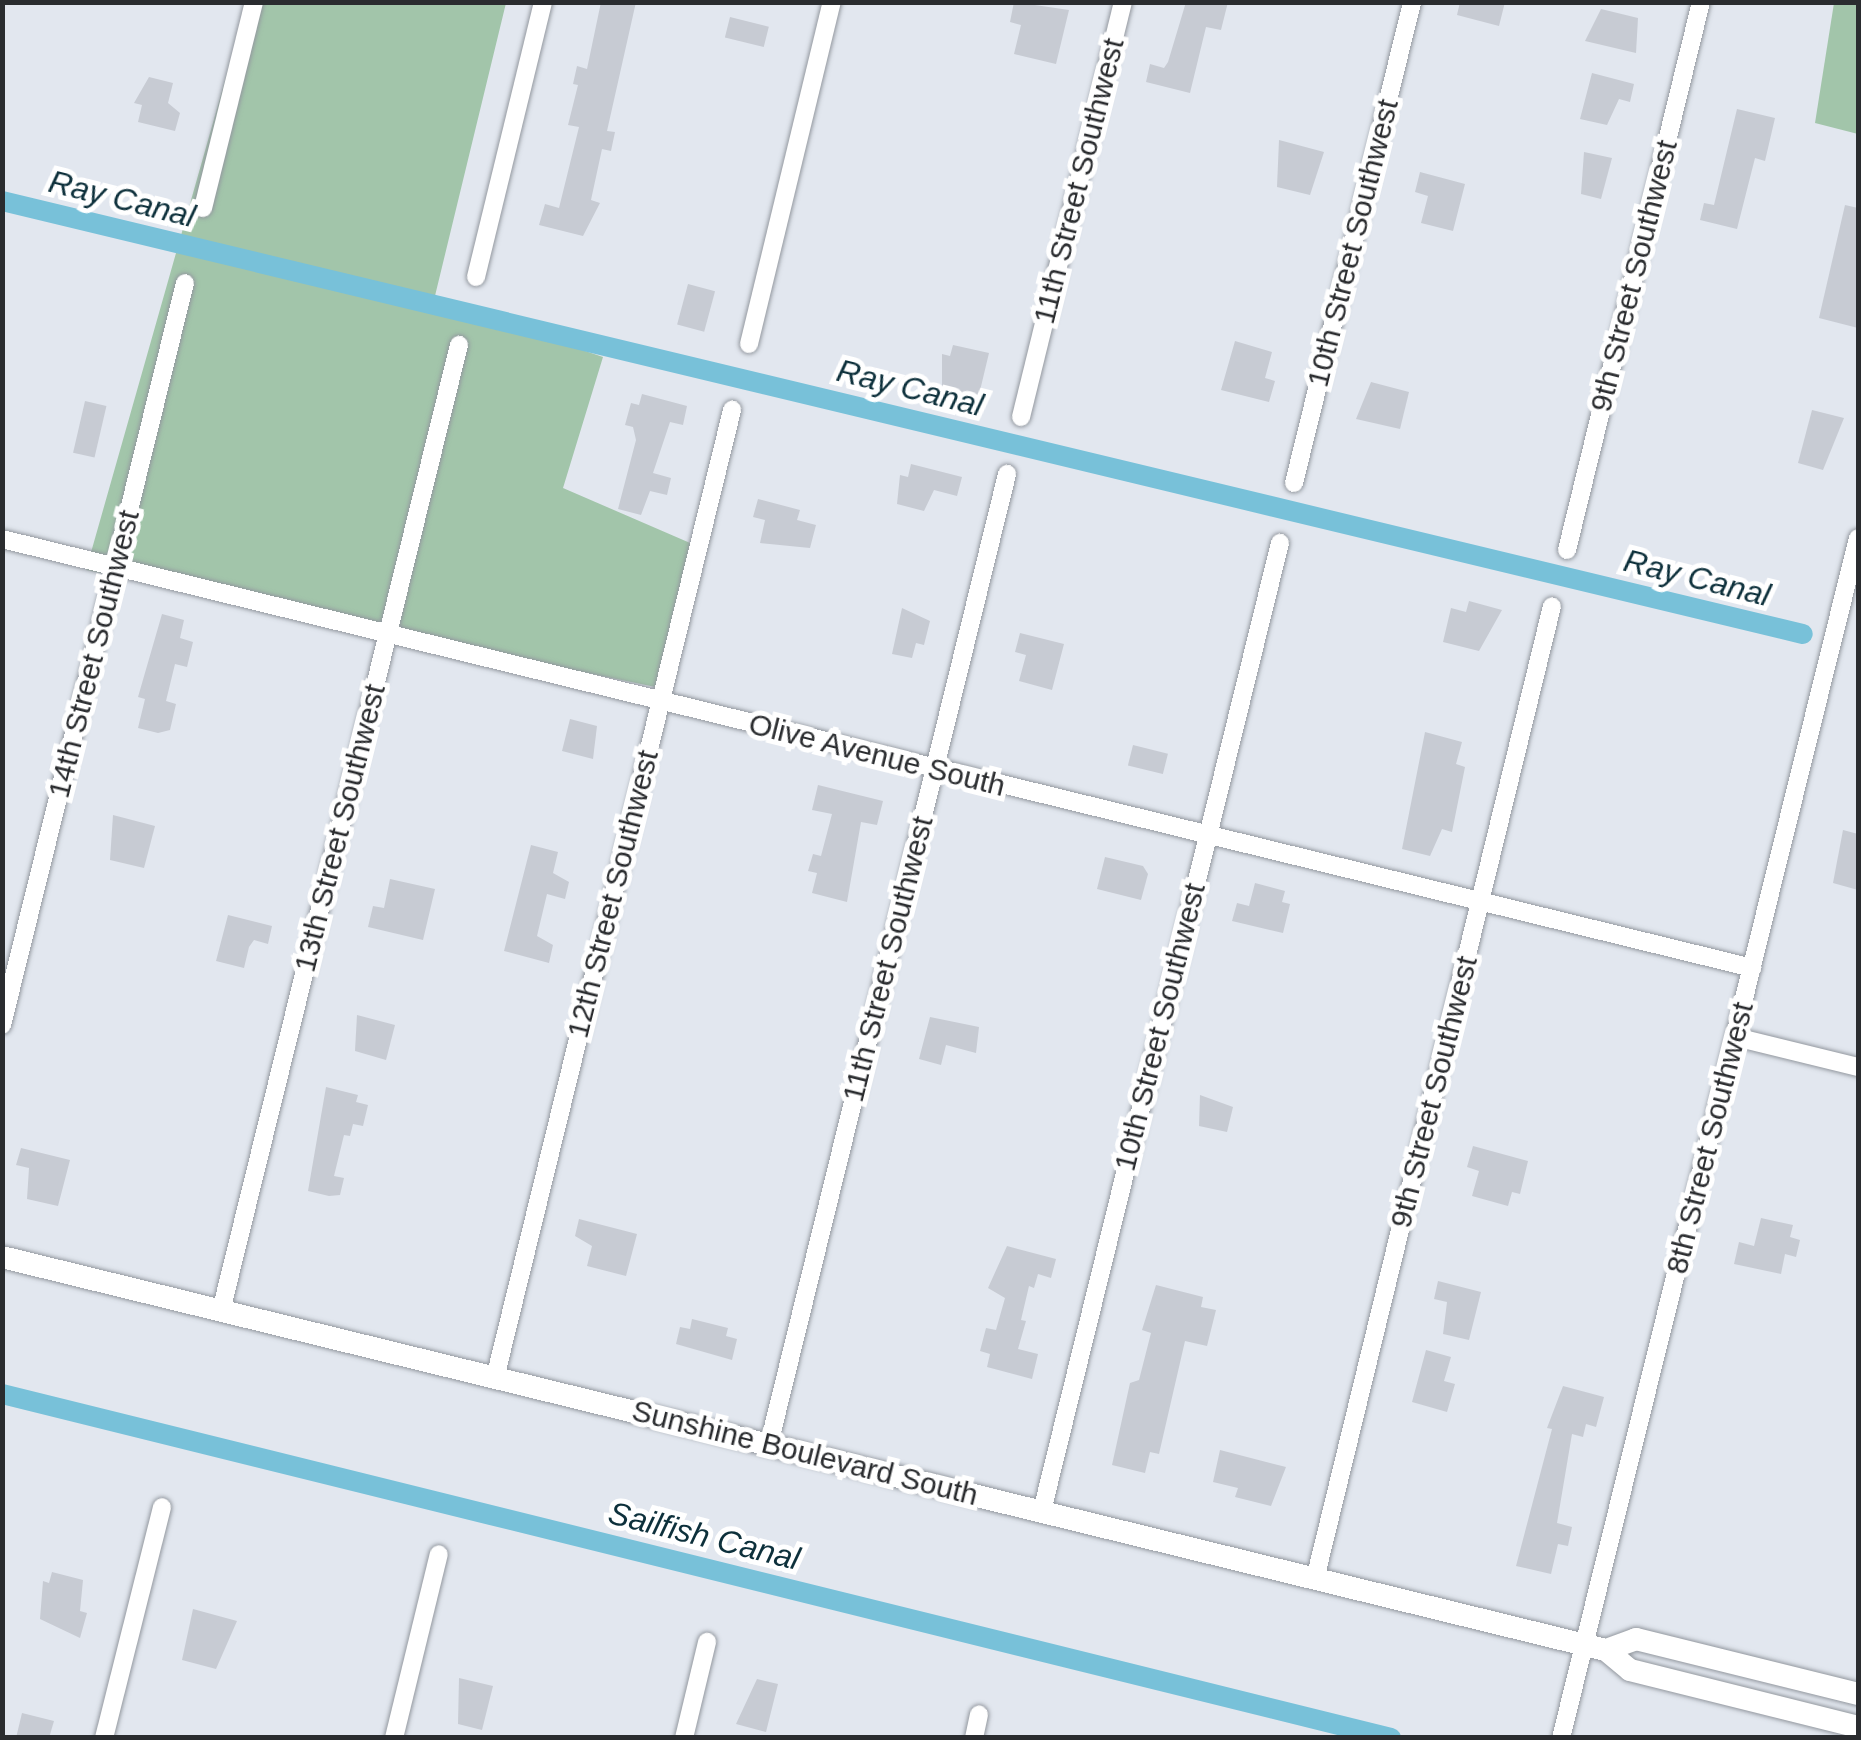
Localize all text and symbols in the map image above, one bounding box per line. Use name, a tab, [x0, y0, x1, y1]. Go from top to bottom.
street label: 11th Street Southwest	[1026, 35, 1132, 327]
street label: 10th Street Southwest	[1300, 95, 1406, 391]
street label: 9th Street Southwest	[1583, 137, 1685, 415]
water label: Ray Canal	[45, 162, 199, 236]
water label: Ray Canal	[833, 351, 987, 425]
street label: 14th Street Southwest	[41, 506, 147, 802]
water label: Ray Canal	[1620, 541, 1774, 615]
street label: 13th Street Southwest	[287, 680, 393, 976]
street label: Olive Avenue South	[744, 706, 1010, 804]
street label: 12th Street Southwest	[560, 746, 666, 1042]
street label: 11th Street Southwest	[835, 813, 941, 1105]
street label: 10th Street Southwest	[1107, 879, 1213, 1175]
street label: 9th Street Southwest	[1383, 953, 1485, 1231]
street label: 8th Street Southwest	[1659, 999, 1761, 1277]
street label: Sunshine Boulevard South	[628, 1393, 982, 1513]
water label: Sailfish Canal	[604, 1494, 804, 1578]

